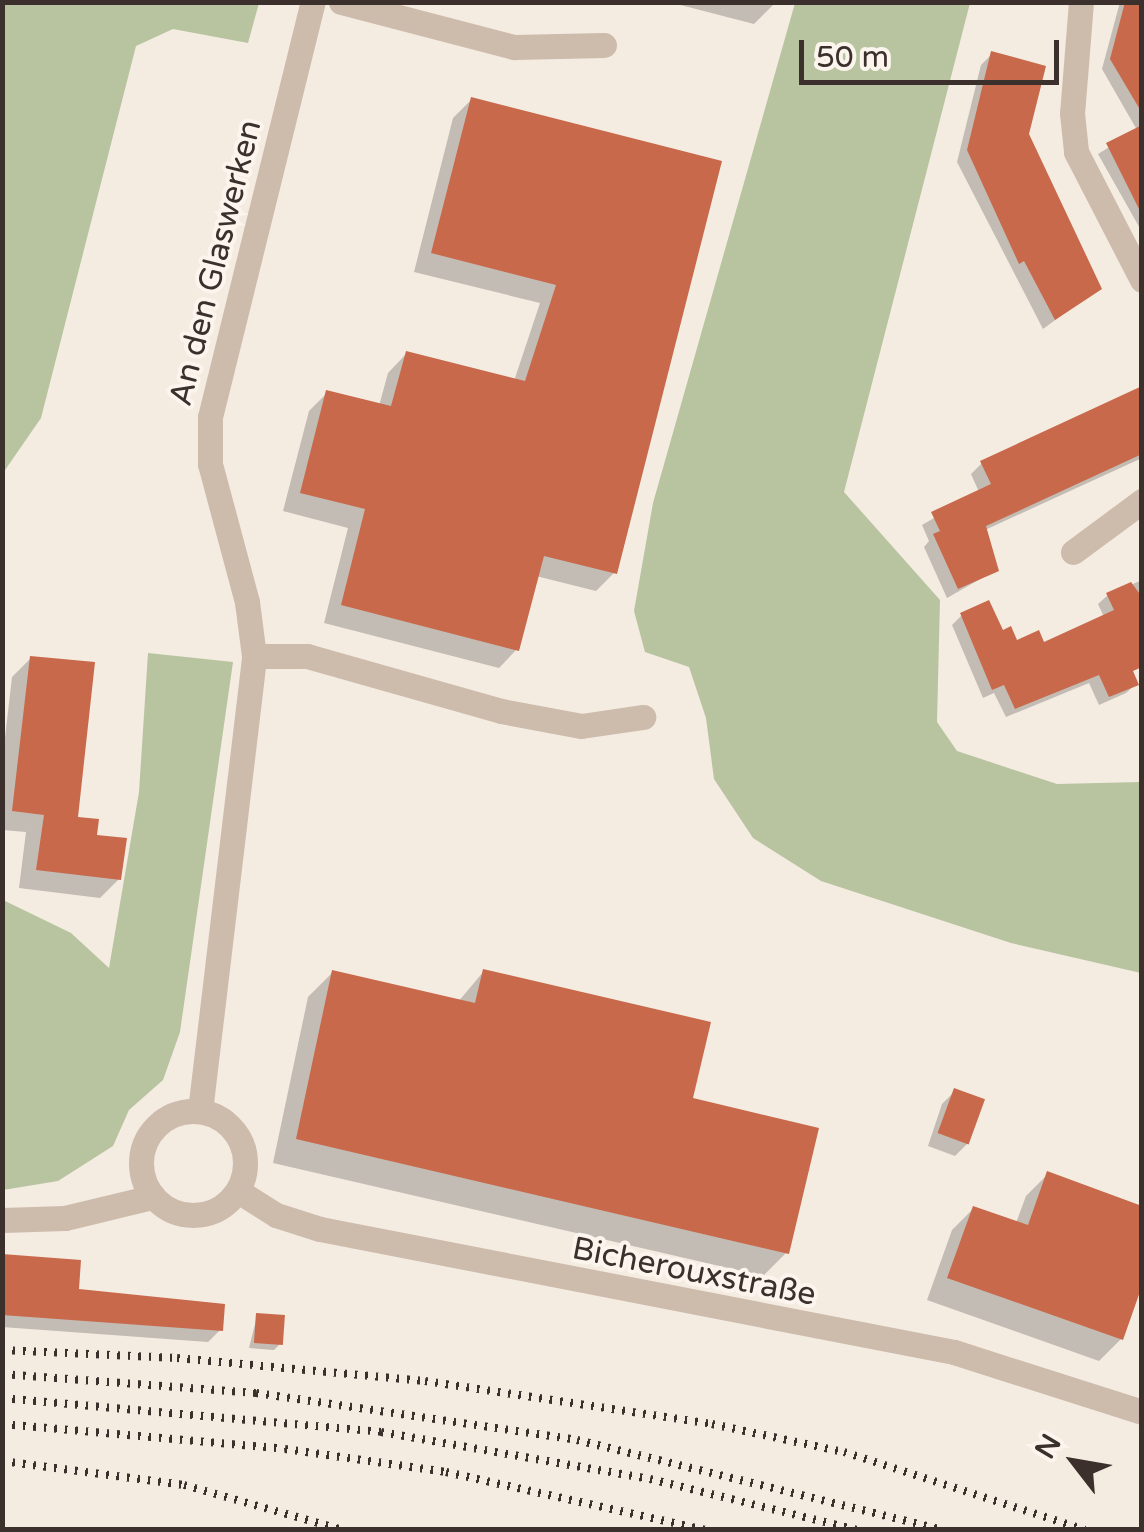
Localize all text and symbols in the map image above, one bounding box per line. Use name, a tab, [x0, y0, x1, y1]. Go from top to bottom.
scale bar	[804, 20, 1064, 82]
text: 50 m	[816, 39, 889, 76]
street label: An den Glaswerken	[162, 116, 270, 410]
street label: Bicherouxstraße	[569, 1230, 819, 1314]
north arrow	[1024, 1412, 1124, 1512]
text: N	[1028, 1428, 1069, 1465]

